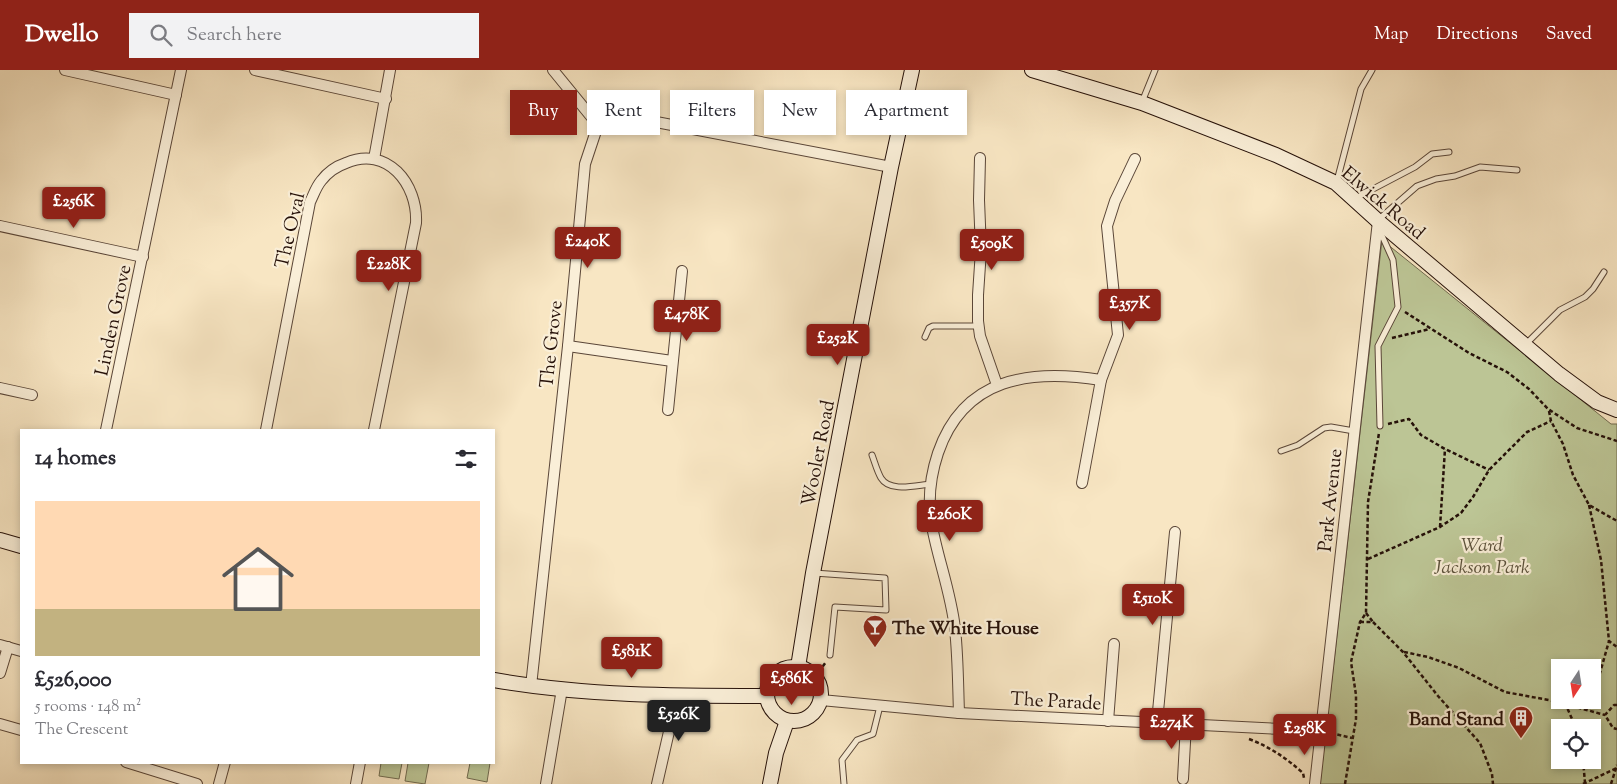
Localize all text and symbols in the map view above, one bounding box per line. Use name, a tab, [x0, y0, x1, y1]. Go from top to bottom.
search box	[129, 13, 479, 58]
text: Dwello	[25, 18, 99, 52]
icon: search	[147, 21, 175, 49]
text: Search here	[187, 22, 282, 49]
text: Map	[1374, 22, 1409, 48]
text: Directions	[1437, 22, 1518, 48]
text: Saved	[1546, 22, 1592, 48]
chip: Buy	[510, 90, 577, 135]
chip: Rent	[587, 90, 660, 135]
chip: Filters	[670, 90, 754, 135]
chip: New	[764, 90, 836, 135]
chip: Apartment	[846, 90, 967, 135]
street label: Elwick Road	[1335, 161, 1430, 247]
pin: £256K	[39, 186, 109, 229]
street label: The Oval	[270, 190, 313, 271]
text: £256K	[53, 191, 95, 214]
pin: £240K	[553, 226, 623, 269]
pin: £509K	[957, 228, 1027, 271]
text: £240K	[566, 231, 610, 254]
text: £509K	[971, 233, 1013, 256]
pin: £228K	[354, 250, 424, 292]
text: £228K	[367, 254, 411, 277]
street label: Linden Grove	[89, 262, 139, 379]
pin: £357K	[1095, 288, 1165, 331]
text: £357K	[1110, 293, 1150, 316]
street label: The Grove	[534, 299, 571, 389]
pin: £478K	[652, 300, 722, 342]
text: £478K	[665, 304, 709, 327]
pin: £252K	[803, 324, 873, 366]
text: £252K	[818, 328, 858, 351]
street label: Wooler Road	[796, 398, 843, 509]
text: 14 homes	[35, 444, 116, 474]
icon: filters	[452, 445, 480, 473]
street label: Park Avenue	[1313, 447, 1350, 553]
pin: £260K	[915, 500, 985, 542]
text: £260K	[928, 504, 972, 527]
park label: Ward Jackson Park	[1433, 533, 1530, 582]
icon: home	[213, 534, 303, 624]
pin: £510K	[1118, 584, 1188, 626]
text: £510K	[1133, 588, 1173, 611]
bar icon: The White House	[862, 614, 888, 648]
place label: The White House	[892, 616, 1039, 643]
pin: £581K	[597, 636, 667, 679]
text: £581K	[612, 641, 652, 664]
north arrow	[1551, 659, 1601, 709]
map controls	[1551, 659, 1601, 769]
pin: £586K	[757, 664, 827, 706]
text: £526,000	[35, 666, 112, 696]
text: £586K	[771, 668, 813, 691]
street label: The Parade	[1010, 687, 1102, 718]
text: 5 rooms · 148 m²	[35, 696, 141, 719]
pin: £526K	[644, 700, 714, 742]
text: £526K	[658, 704, 700, 727]
building icon: Band Stand	[1508, 705, 1534, 739]
place label: Band Stand	[1409, 707, 1504, 734]
pin: £274K	[1137, 708, 1207, 750]
text: £274K	[1151, 712, 1193, 735]
pin: £258K	[1270, 714, 1340, 756]
text: £258K	[1284, 718, 1326, 741]
text: The Crescent	[35, 719, 128, 742]
button: locate	[1551, 719, 1601, 769]

